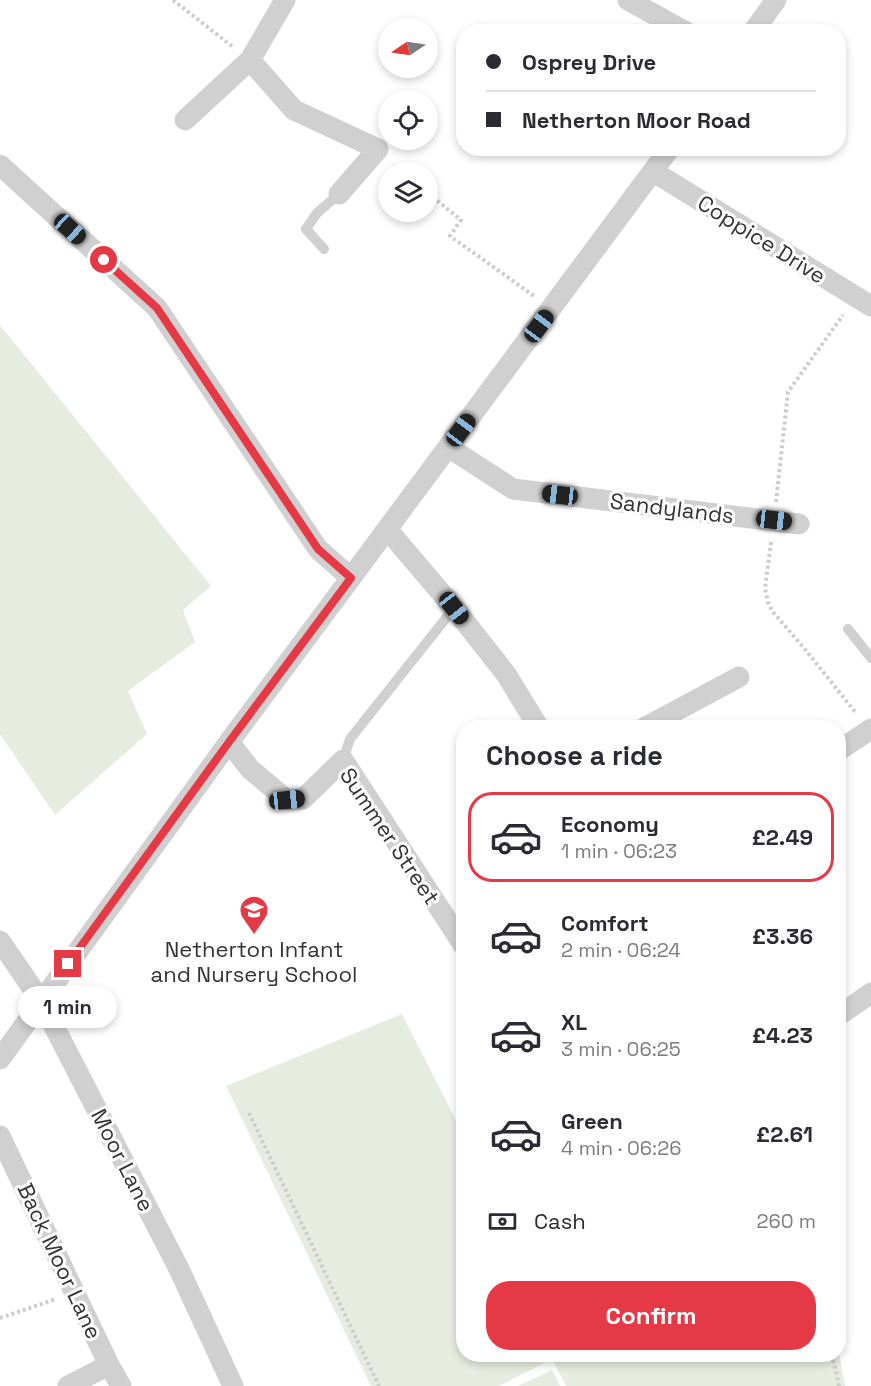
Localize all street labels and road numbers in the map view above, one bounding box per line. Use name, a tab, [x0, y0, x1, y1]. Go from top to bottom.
street label: Coppice Drive	[693, 188, 831, 290]
street label: Sandylands	[608, 487, 736, 529]
street label: Summer Street	[334, 762, 446, 910]
street label: Moor Lane	[85, 1104, 161, 1216]
street label: Back Moor Lane	[12, 1179, 108, 1343]

